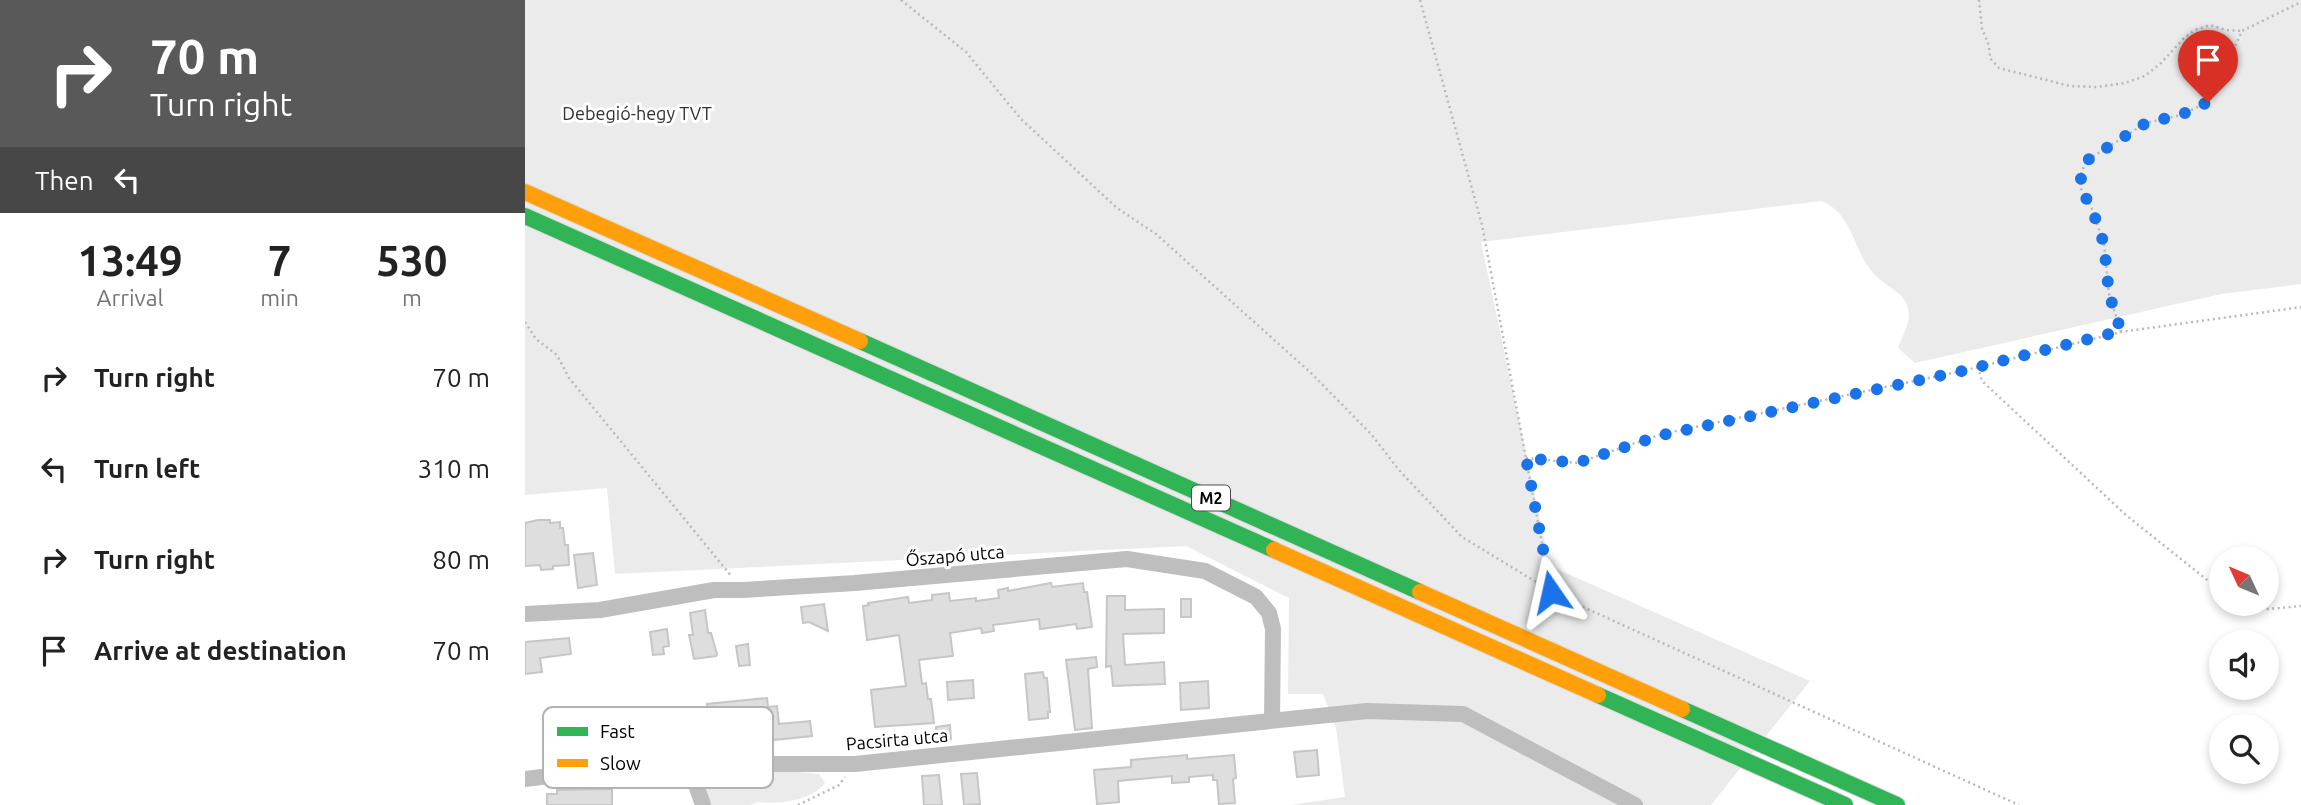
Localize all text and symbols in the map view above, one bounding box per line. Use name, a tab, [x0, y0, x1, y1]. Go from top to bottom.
icon: right	[35, 28, 126, 119]
text: 70 m	[150, 28, 259, 83]
pin	[2178, 30, 2238, 102]
icon: arrive	[2189, 41, 2227, 79]
text: Turn right	[150, 86, 292, 122]
park label: Debegió-hegy TVT	[562, 103, 712, 123]
icon: left	[108, 161, 146, 199]
text: Then	[35, 166, 94, 195]
text: 13:49	[78, 237, 183, 284]
text: 7	[268, 237, 291, 284]
text: 530	[376, 237, 447, 284]
text: Arrival	[97, 285, 164, 310]
text: min	[260, 285, 299, 310]
text: m	[402, 285, 422, 310]
icon: right	[35, 359, 73, 397]
text: Turn right	[94, 363, 215, 392]
text: 70 m	[432, 363, 490, 392]
icon: left	[35, 450, 73, 488]
text: Turn left	[94, 454, 200, 483]
text: 310 m	[418, 454, 490, 483]
road number: M2	[1192, 485, 1230, 510]
street label: Őszapó utca	[905, 540, 1005, 569]
icon: right	[35, 541, 73, 579]
text: Turn right	[94, 545, 215, 574]
text: 80 m	[432, 545, 490, 574]
north arrow	[2209, 546, 2279, 616]
map controls	[2209, 546, 2279, 784]
position arrow	[1514, 555, 1588, 629]
button: sound	[2209, 630, 2279, 700]
icon: arrive	[35, 632, 73, 670]
text: Arrive at destination	[94, 636, 347, 665]
text: 70 m	[432, 636, 490, 665]
legend	[543, 707, 773, 788]
button: search	[2209, 714, 2279, 784]
text: Fast	[600, 720, 635, 742]
street label: Pacsirta utca	[845, 725, 949, 753]
text: Slow	[600, 752, 641, 774]

